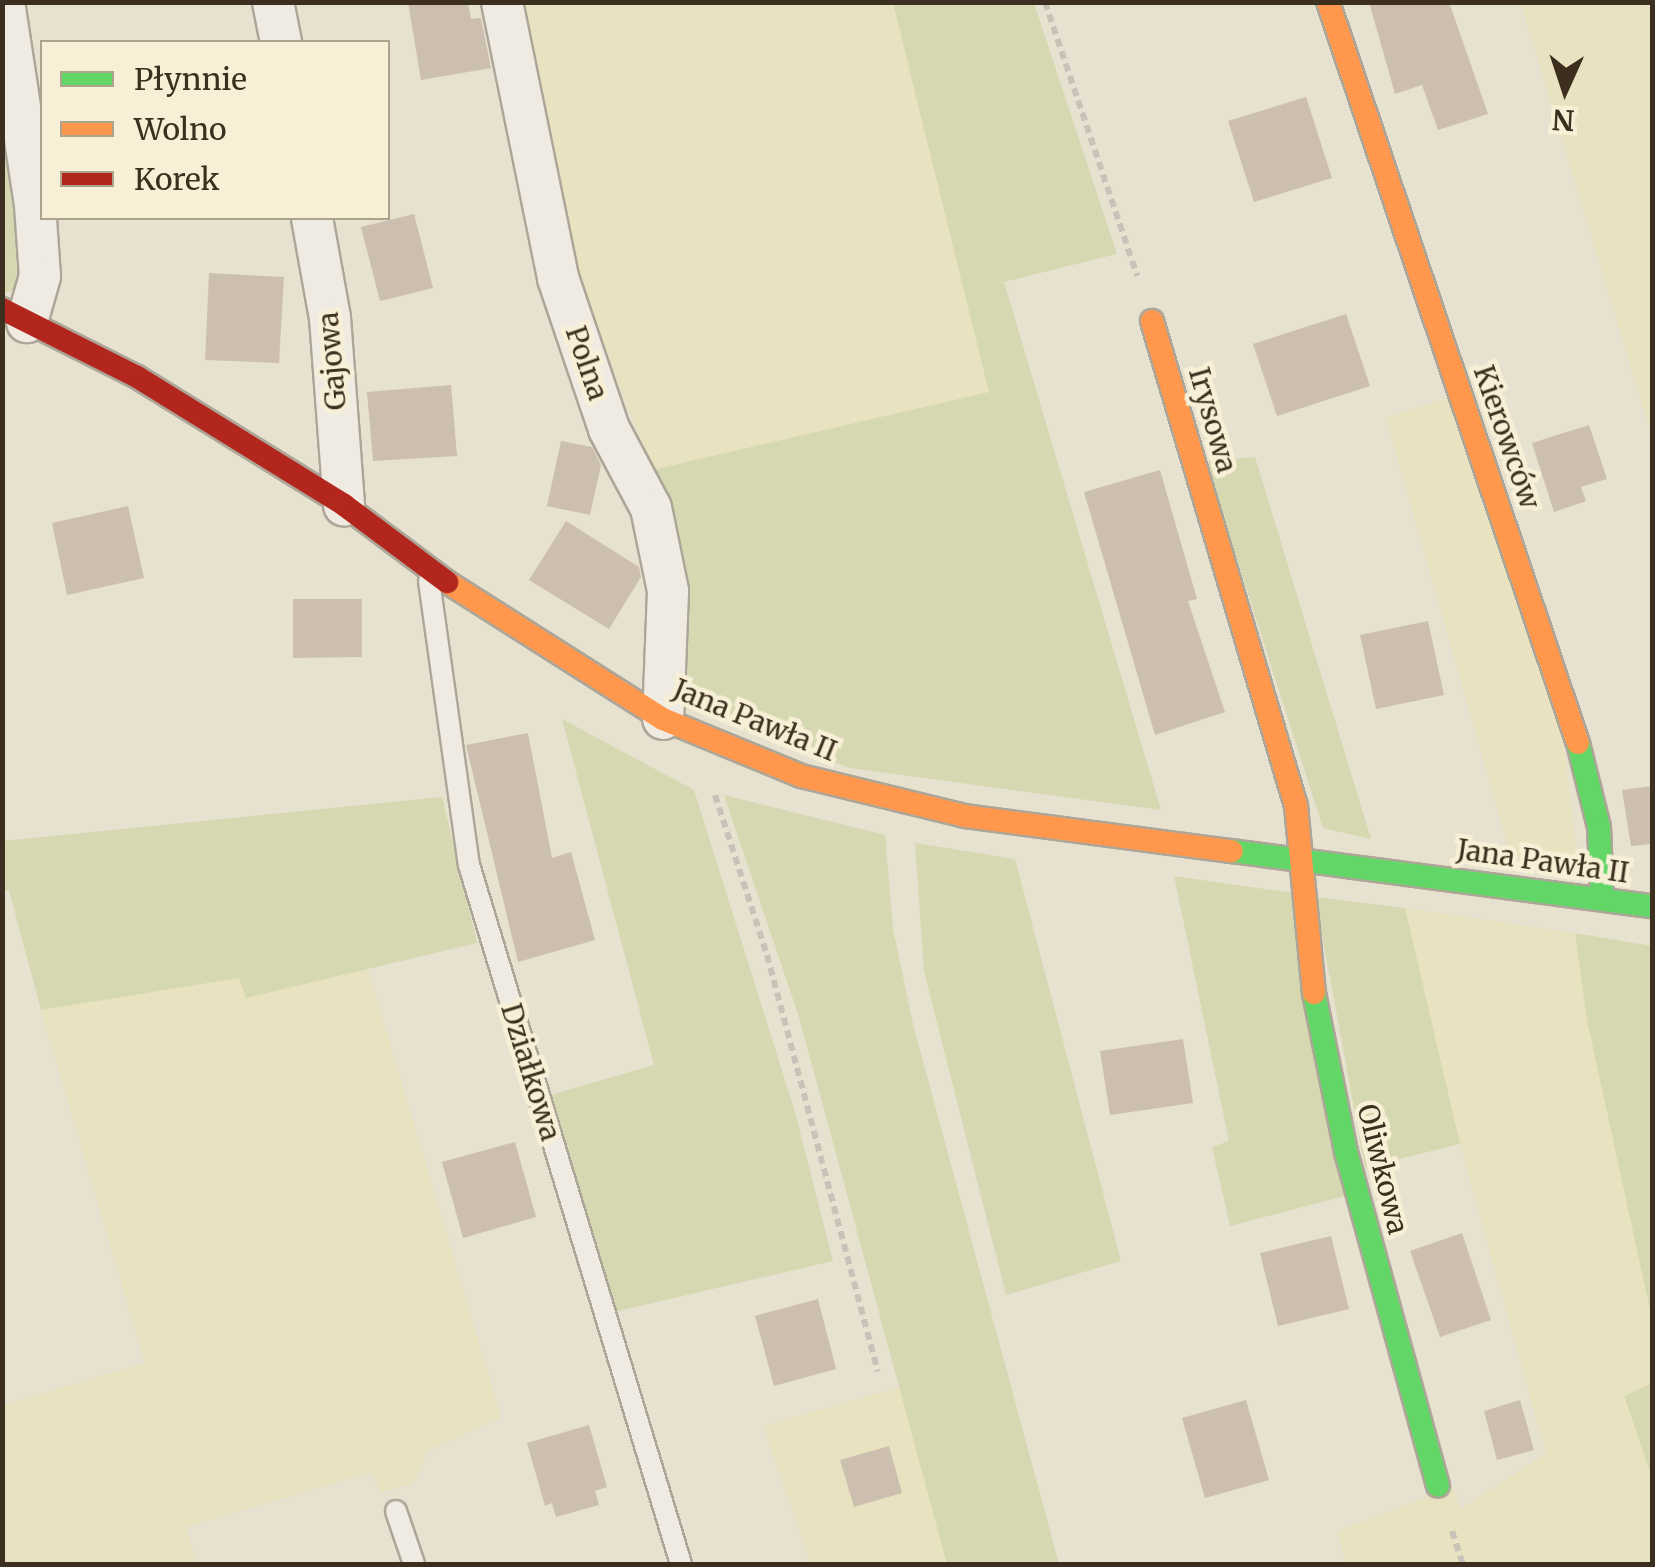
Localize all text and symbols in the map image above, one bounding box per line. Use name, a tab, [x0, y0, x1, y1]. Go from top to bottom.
legend	[40, 40, 390, 220]
north arrow	[1515, 40, 1615, 140]
text: Płynnie	[134, 60, 247, 98]
text: N	[1551, 101, 1575, 139]
text: Wolno	[134, 110, 227, 148]
text: Korek	[134, 160, 220, 198]
street label: Gajowa	[311, 311, 353, 411]
street label: Polna	[559, 322, 615, 404]
street label: Kierowców	[1467, 361, 1547, 513]
street label: Irysowa	[1182, 364, 1244, 476]
street label: Jana Pawła II	[668, 672, 842, 768]
street label: Jana Pawła II	[1455, 832, 1631, 890]
street label: Działkowa	[494, 999, 568, 1145]
street label: Oliwkowa	[1351, 1101, 1415, 1237]

